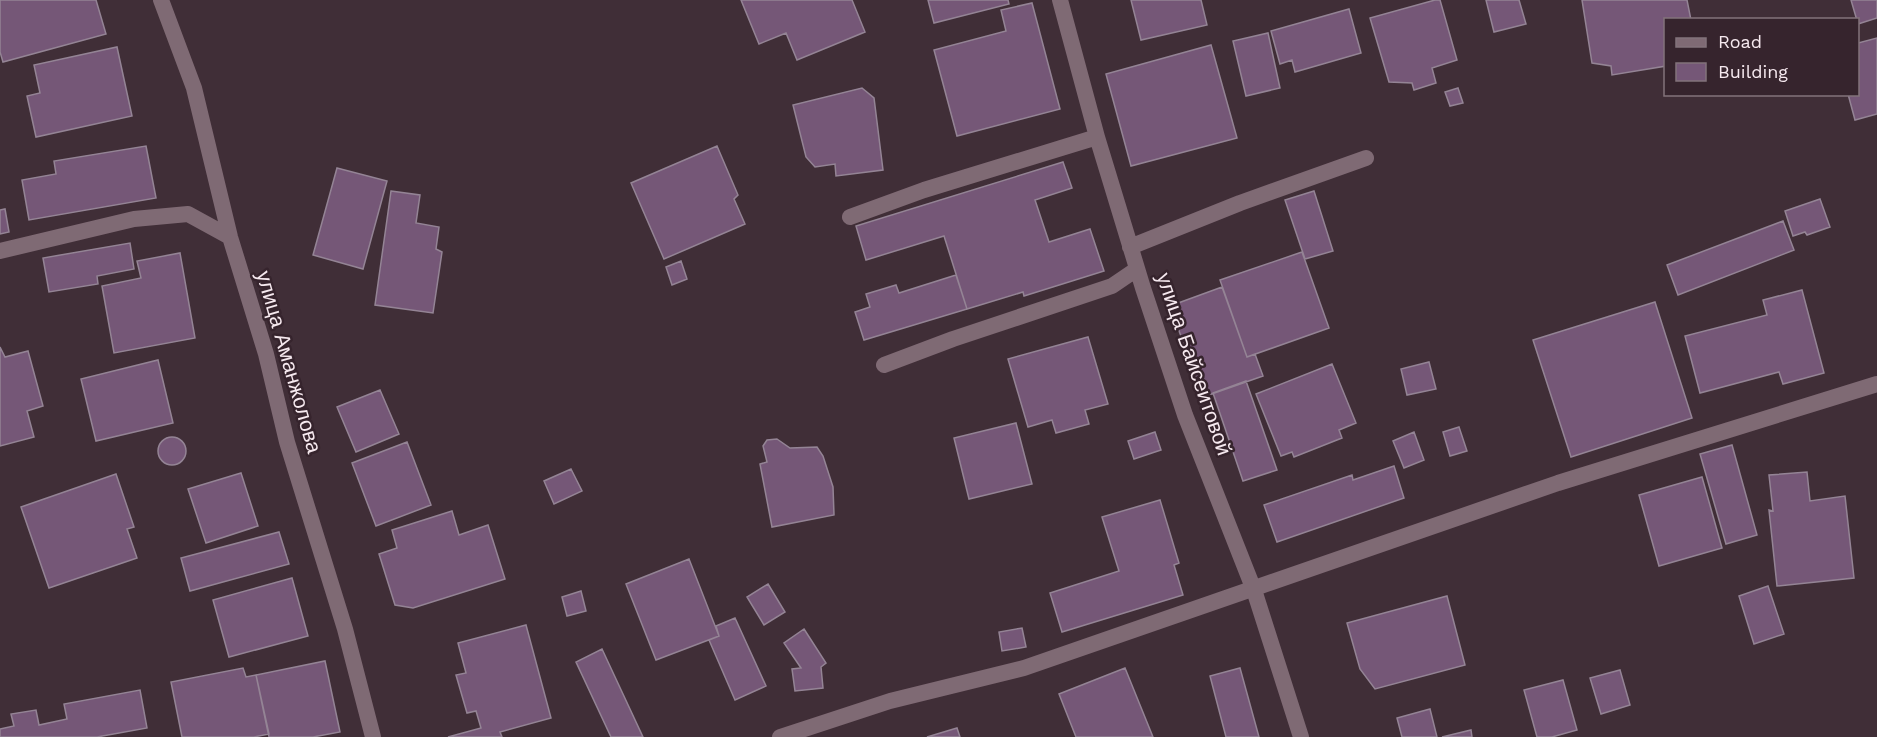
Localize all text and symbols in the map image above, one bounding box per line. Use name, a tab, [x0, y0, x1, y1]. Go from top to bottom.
legend	[1664, 18, 1859, 96]
text: Road	[1718, 31, 1762, 52]
text: Building	[1718, 61, 1788, 82]
street label: улица Аманжолова	[251, 268, 328, 456]
street label: улица Байсеитовой	[1151, 269, 1237, 458]

